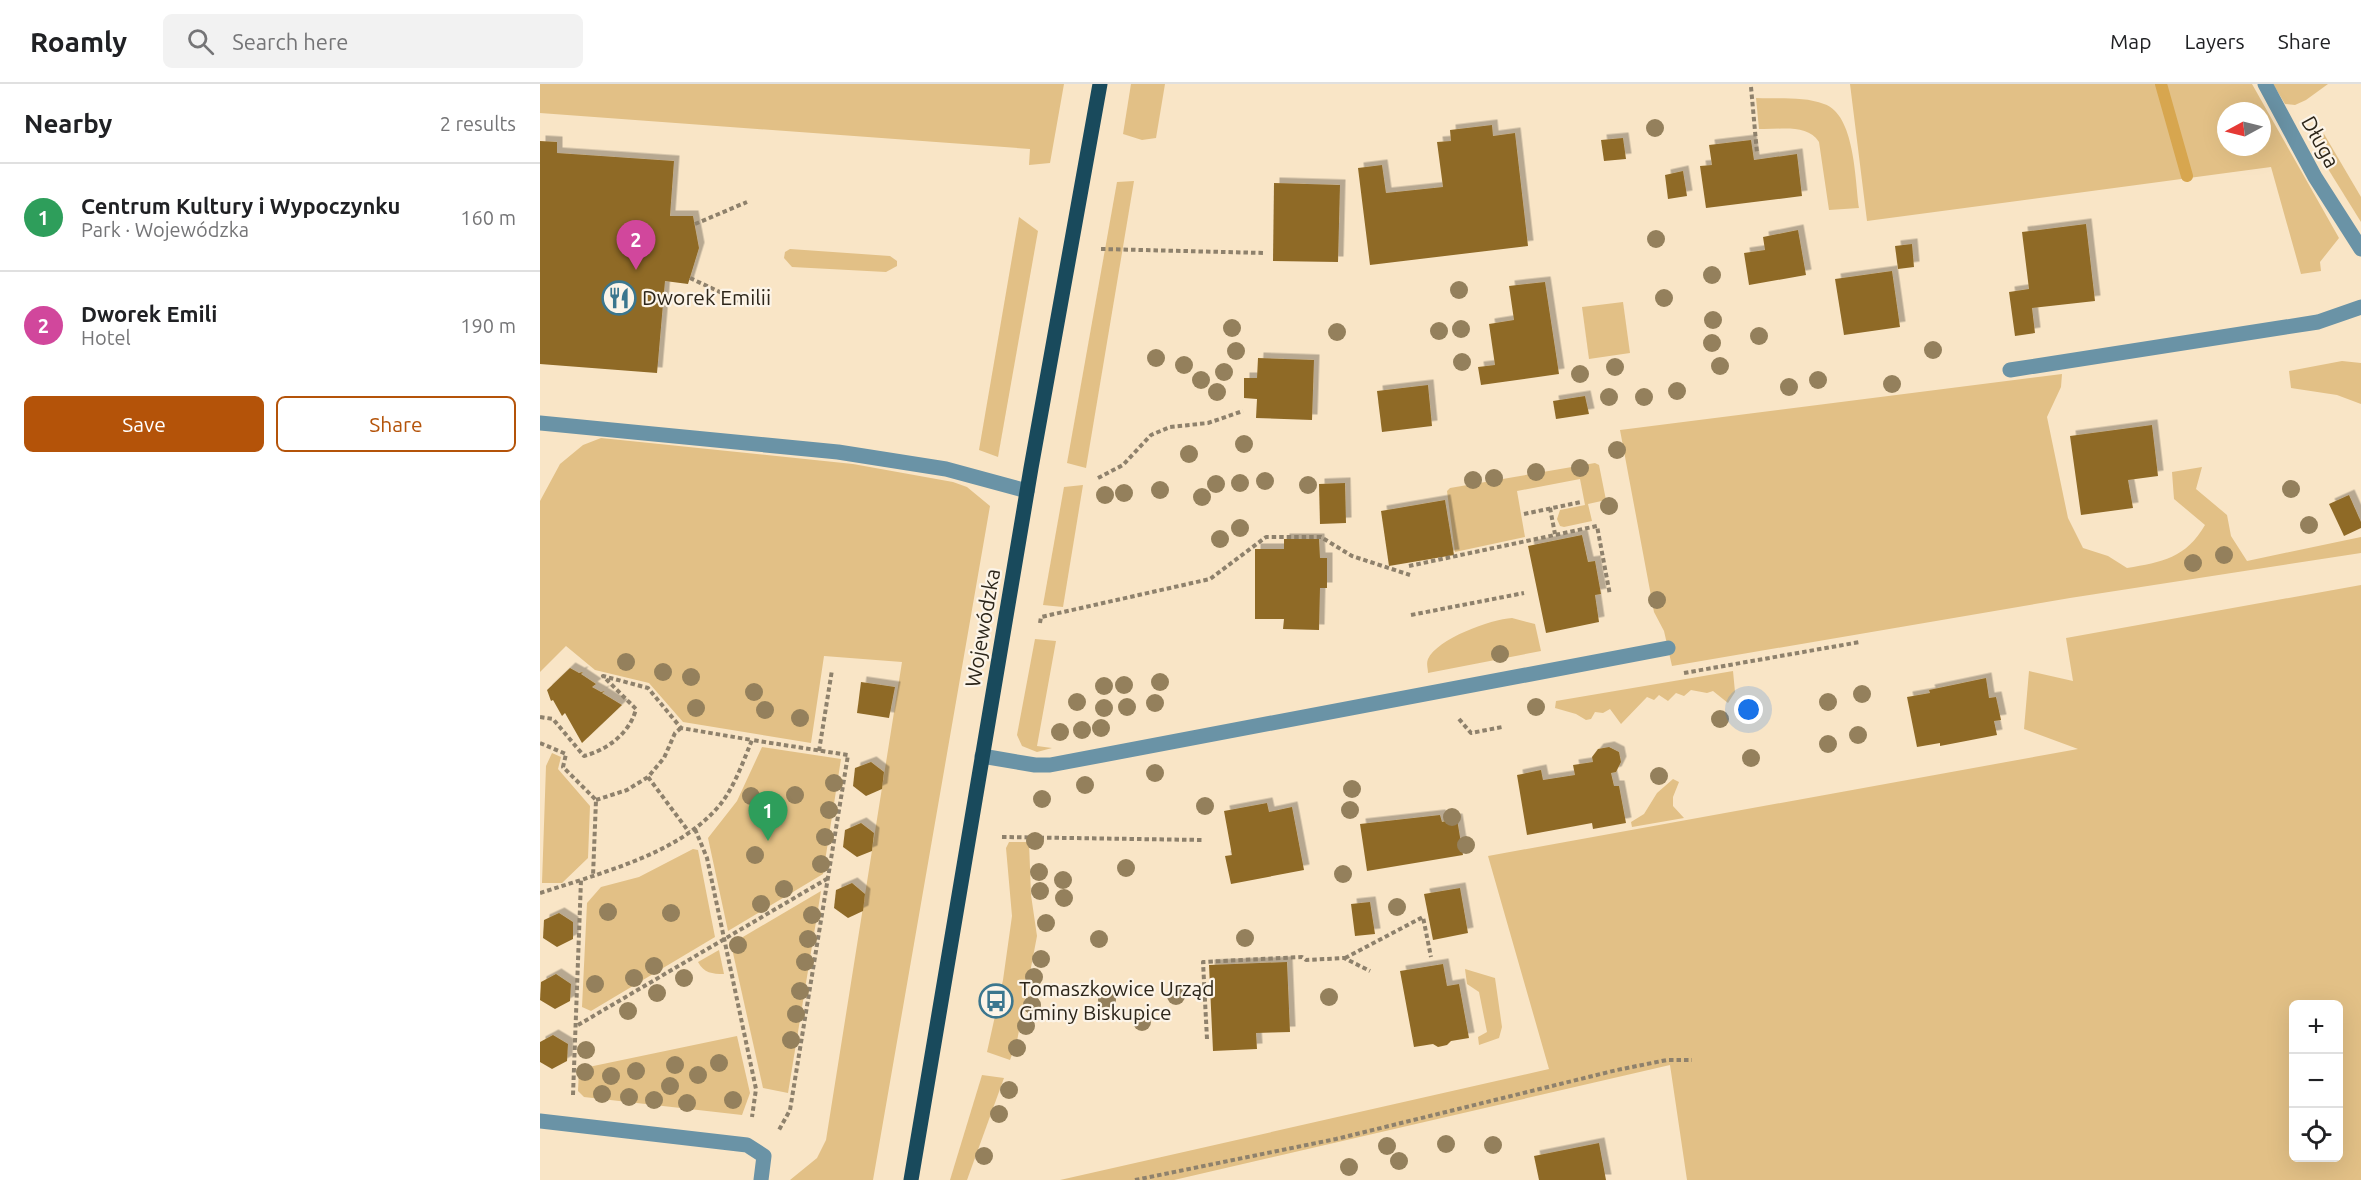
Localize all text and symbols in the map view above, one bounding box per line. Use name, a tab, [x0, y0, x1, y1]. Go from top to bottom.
search box	[163, 14, 583, 68]
icon: search	[184, 25, 217, 58]
text: Roamly	[30, 26, 127, 57]
text: Search here	[232, 29, 348, 54]
text: Map	[2110, 29, 2151, 53]
text: Layers	[2184, 29, 2245, 53]
text: Share	[2278, 29, 2331, 53]
north arrow	[2217, 102, 2271, 156]
text: Nearby	[24, 109, 112, 138]
text: 2 results	[440, 112, 516, 135]
street label: Długa	[2297, 112, 2345, 172]
text: Centrum Kultury i Wypoczynku	[81, 193, 400, 218]
text: 1	[38, 206, 49, 229]
text: 160 m	[460, 206, 516, 229]
text: Park · Wojewódzka	[81, 218, 249, 241]
pin: 2	[616, 220, 656, 270]
restaurant icon: Dworek Emilii	[601, 280, 637, 316]
place label: Dworek Emilii	[642, 285, 771, 309]
text: Dworek Emili	[81, 301, 217, 326]
text: 2	[38, 314, 49, 337]
text: 190 m	[460, 314, 516, 337]
text: Hotel	[81, 326, 131, 349]
button: Save	[24, 396, 264, 452]
button: Share	[276, 396, 516, 452]
street label: Wojewódzka	[960, 567, 1004, 689]
your location	[1734, 695, 1763, 724]
pin: 1	[748, 792, 788, 841]
place label: Tomaszkowice Urząd Gminy Biskupice	[1019, 976, 1215, 1024]
bus stop icon: Tomaszkowice Urząd Gminy Biskupice	[978, 983, 1014, 1019]
map controls	[2289, 1000, 2343, 1162]
button: +	[2289, 1000, 2343, 1054]
button: −	[2289, 1054, 2343, 1108]
button: locate	[2289, 1108, 2343, 1162]

